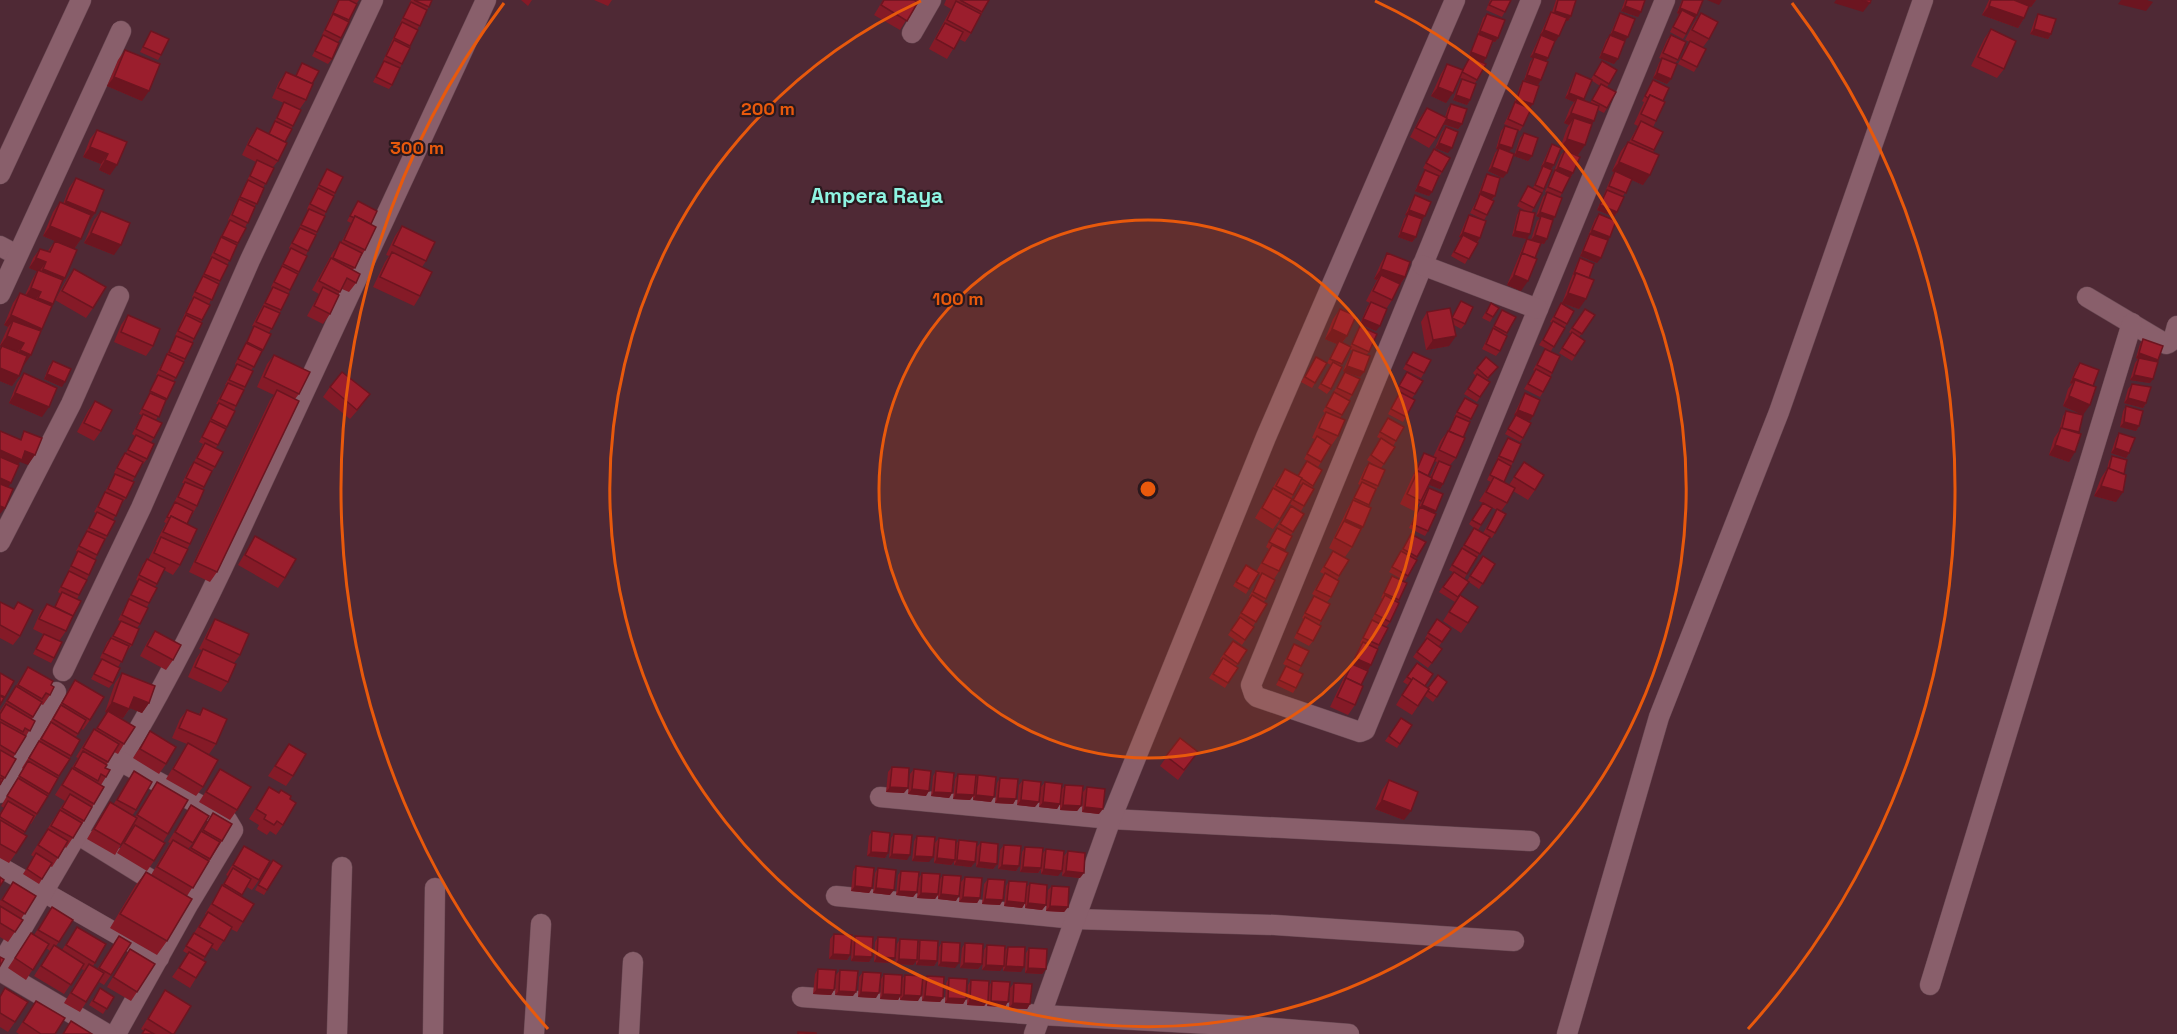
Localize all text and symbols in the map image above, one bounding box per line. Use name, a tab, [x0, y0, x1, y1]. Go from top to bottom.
text: 200 m	[741, 97, 795, 120]
text: 300 m	[390, 136, 444, 159]
district label: Ampera Raya	[811, 182, 943, 209]
text: 100 m	[932, 287, 984, 310]
centre of rings	[1138, 479, 1158, 499]

